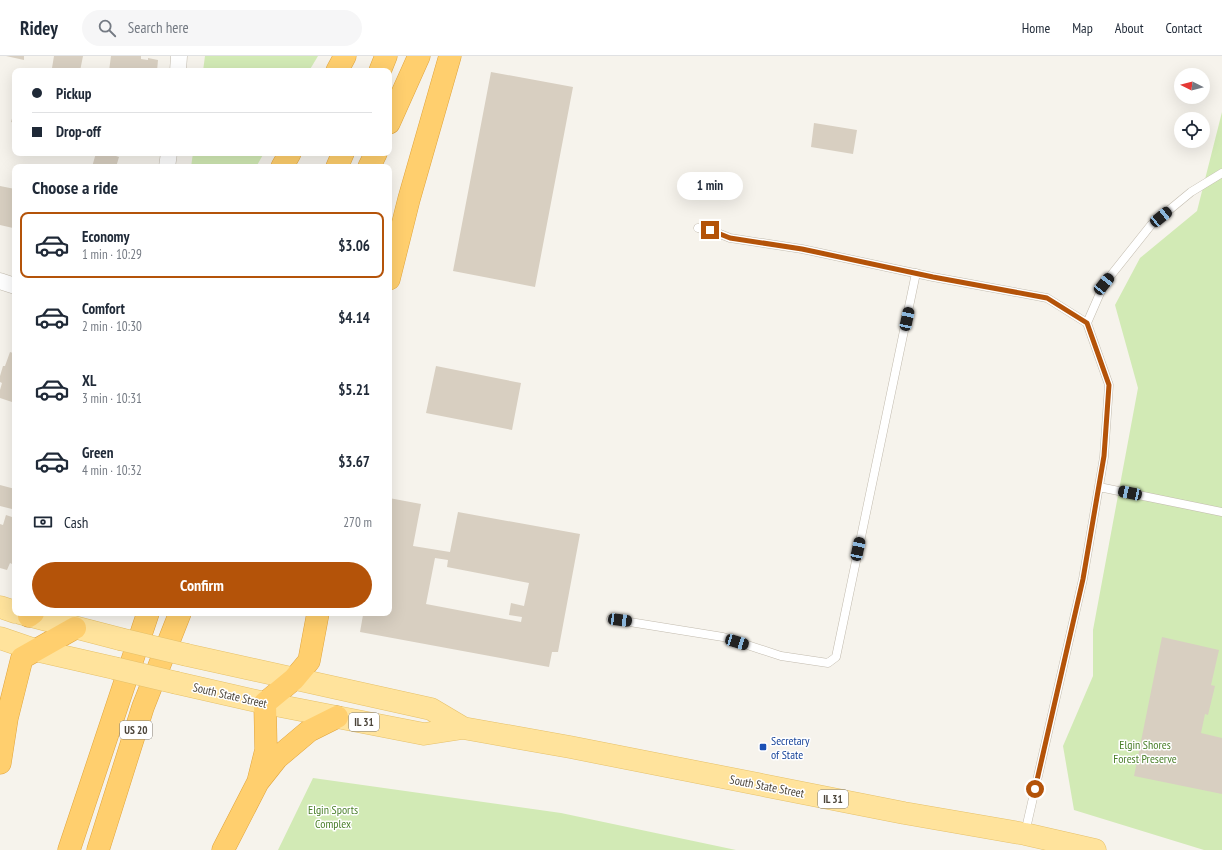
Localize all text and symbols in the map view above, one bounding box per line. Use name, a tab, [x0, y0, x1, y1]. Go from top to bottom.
search box	[82, 10, 362, 46]
text: Ridey	[20, 16, 58, 40]
icon: search	[96, 17, 118, 39]
text: Search here	[128, 18, 189, 37]
text: Home	[1022, 19, 1050, 37]
text: Map	[1072, 19, 1093, 37]
text: About	[1115, 19, 1144, 37]
text: Contact	[1166, 19, 1202, 37]
north arrow	[1174, 68, 1210, 104]
map controls	[1174, 68, 1210, 148]
text: Pickup	[56, 84, 91, 103]
button: locate	[1174, 112, 1210, 148]
text: Drop-off	[56, 122, 101, 141]
callout: 1 min	[677, 172, 743, 200]
text: Choose a ride	[32, 176, 118, 199]
text: 1 min	[697, 177, 723, 194]
car	[1148, 205, 1174, 229]
route end	[701, 221, 719, 239]
icon: car	[34, 227, 70, 263]
text: Economy	[82, 227, 130, 246]
text: $3.06	[338, 236, 370, 255]
text: 1 min · 10:29	[82, 246, 142, 263]
car	[1092, 271, 1116, 297]
icon: car	[34, 299, 70, 335]
text: Comfort	[82, 299, 125, 318]
car	[899, 306, 915, 332]
text: $4.14	[338, 308, 370, 327]
text: 2 min · 10:30	[82, 318, 142, 335]
icon: car	[34, 371, 70, 407]
text: XL	[82, 371, 96, 390]
text: $5.21	[338, 380, 370, 399]
text: 3 min · 10:31	[82, 390, 142, 407]
icon: car	[34, 443, 70, 479]
text: Green	[82, 443, 114, 462]
text: $3.67	[338, 452, 370, 471]
text: 4 min · 10:32	[82, 462, 142, 479]
car	[1117, 485, 1143, 501]
icon: cash	[32, 511, 54, 533]
text: Cash	[64, 513, 88, 532]
text: 270 m	[343, 514, 372, 531]
car	[850, 536, 866, 562]
button: Confirm	[32, 562, 372, 608]
car	[607, 613, 633, 627]
car	[724, 633, 750, 651]
street label: South State Street	[192, 679, 269, 711]
road number: IL 31	[349, 713, 379, 731]
road number: US 20	[120, 721, 152, 739]
place label: Secretary of State	[771, 733, 810, 762]
park label: Elgin Shores Forest Preserve	[1113, 737, 1177, 766]
marker: Secretary of State	[758, 742, 768, 752]
street label: South State Street	[729, 771, 806, 801]
route start	[1026, 780, 1044, 798]
road number: IL 31	[818, 790, 848, 808]
park label: Elgin Sports Complex	[308, 802, 358, 831]

